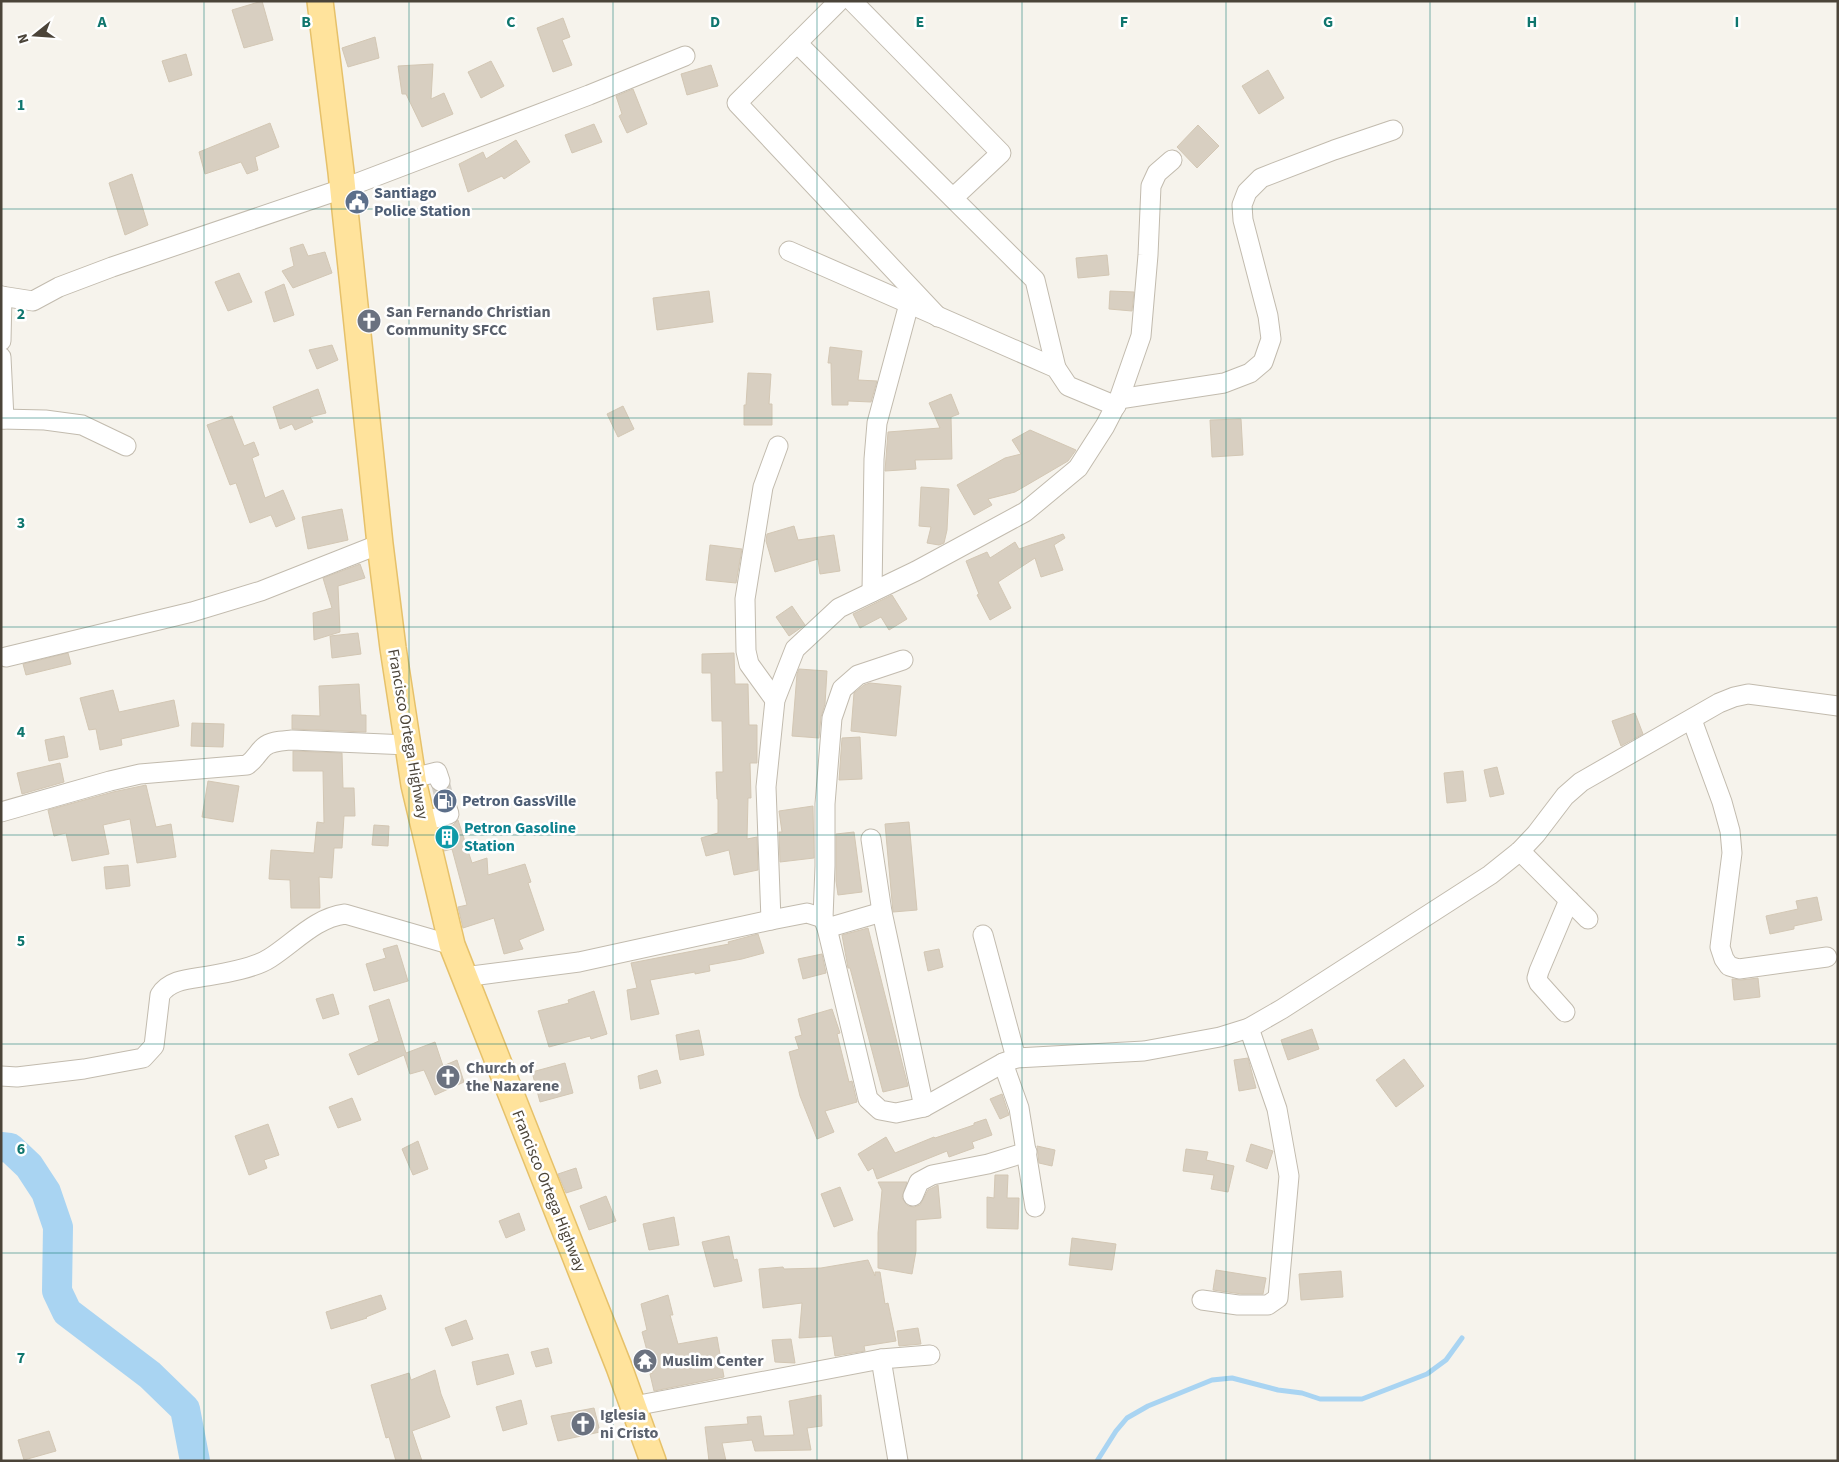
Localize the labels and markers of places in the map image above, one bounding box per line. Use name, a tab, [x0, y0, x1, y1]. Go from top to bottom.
place label: Santiago Police Station	[374, 182, 471, 222]
public building icon: Santiago Police Station	[344, 189, 370, 215]
place label: San Fernando Christian Community SFCC	[386, 301, 551, 341]
church icon: San Fernando Christian Community SFCC	[356, 308, 382, 334]
fuel station icon: Petron GassVille	[432, 788, 458, 814]
place label: Petron GassVille	[462, 790, 576, 812]
place label: Petron Gasoline Station	[464, 817, 576, 857]
building icon: Petron Gasoline Station	[434, 824, 460, 850]
place label: Church of the Nazarene	[466, 1057, 559, 1097]
church icon: Church of the Nazarene	[435, 1064, 461, 1090]
temple icon: Muslim Center	[632, 1348, 658, 1374]
place label: Muslim Center	[662, 1350, 764, 1372]
place label: Iglesia ni Cristo	[600, 1404, 658, 1444]
church icon: Iglesia ni Cristo	[570, 1411, 596, 1437]

